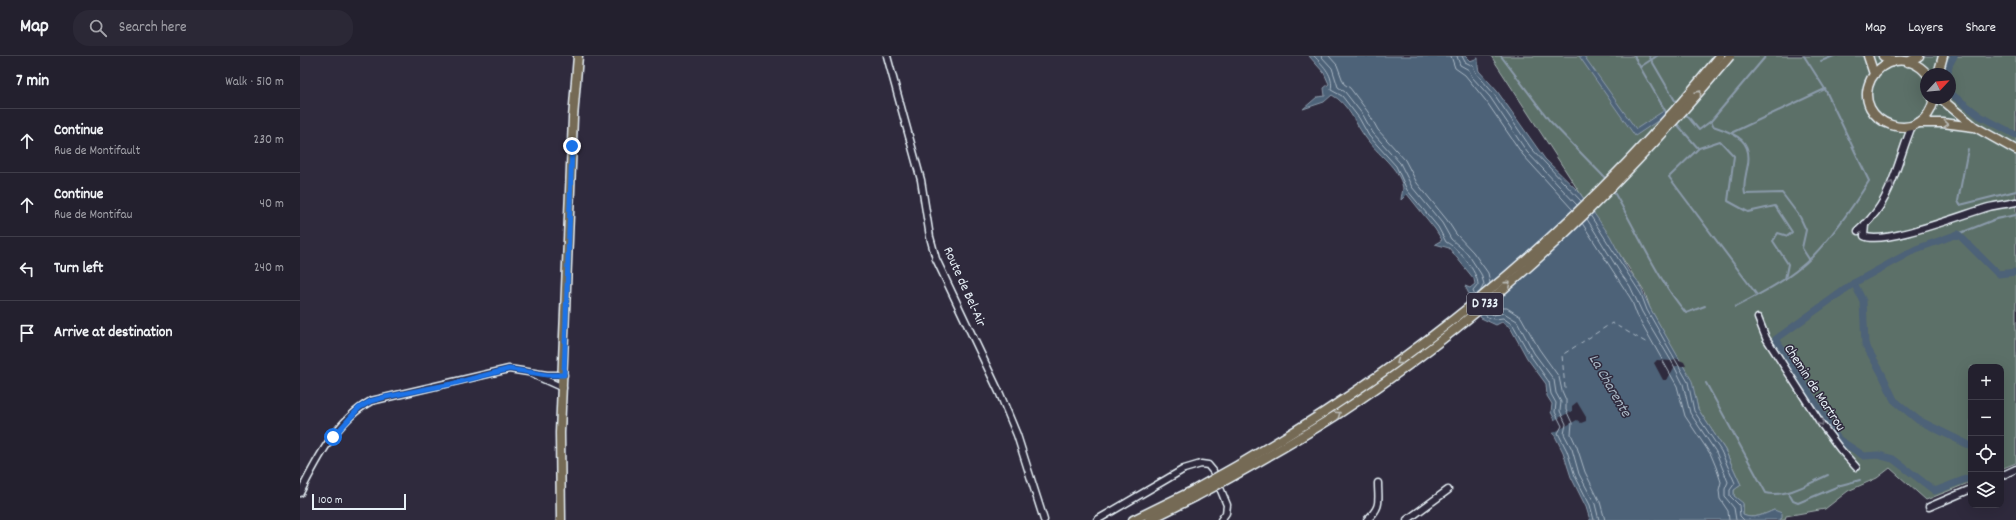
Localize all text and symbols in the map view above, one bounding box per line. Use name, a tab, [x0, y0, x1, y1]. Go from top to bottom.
search box	[73, 10, 353, 46]
text: Map	[20, 14, 49, 41]
icon: search	[87, 17, 109, 39]
text: Search here	[119, 17, 187, 39]
text: Map	[1865, 18, 1886, 38]
text: Layers	[1908, 18, 1943, 38]
text: Share	[1965, 18, 1996, 38]
north arrow	[1920, 68, 1956, 104]
text: 7 min	[16, 70, 49, 94]
text: Walk · 510 m	[225, 73, 284, 92]
one-way arrow	[1694, 91, 1701, 98]
one-way arrow	[1943, 119, 1949, 128]
text: Continue	[54, 120, 103, 142]
icon: ahead	[16, 130, 38, 152]
text: 230 m	[254, 131, 284, 150]
route end	[563, 137, 581, 155]
text: Rue de Montifault	[54, 142, 140, 161]
one-way arrow	[1886, 180, 1894, 188]
text: Continue	[54, 184, 103, 206]
icon: ahead	[16, 194, 38, 216]
text: 40 m	[260, 195, 284, 214]
text: Rue de Montifau	[54, 206, 132, 225]
street label: Route de Bel-Air	[937, 244, 991, 331]
icon: left	[16, 258, 38, 280]
text: Turn left	[54, 258, 103, 280]
text: 240 m	[254, 259, 284, 278]
one-way arrow	[1503, 282, 1511, 289]
road number: D 733	[1467, 293, 1503, 315]
icon: arrive	[16, 322, 38, 344]
text: Arrive at destination	[54, 322, 172, 344]
street label: Chemin de Martrou	[1778, 341, 1850, 435]
water label: La Charente	[1582, 351, 1637, 423]
one-way arrow	[1396, 357, 1403, 365]
map controls	[1968, 364, 2004, 508]
button: +	[1968, 364, 2004, 400]
button: −	[1968, 400, 2004, 436]
one-way arrow	[1334, 411, 1341, 419]
one-way arrow	[1816, 419, 1824, 426]
route start	[324, 428, 342, 446]
button: locate	[1968, 436, 2004, 472]
button: layers	[1968, 472, 2004, 508]
scale bar	[312, 492, 406, 511]
text: 100 m	[318, 493, 342, 509]

